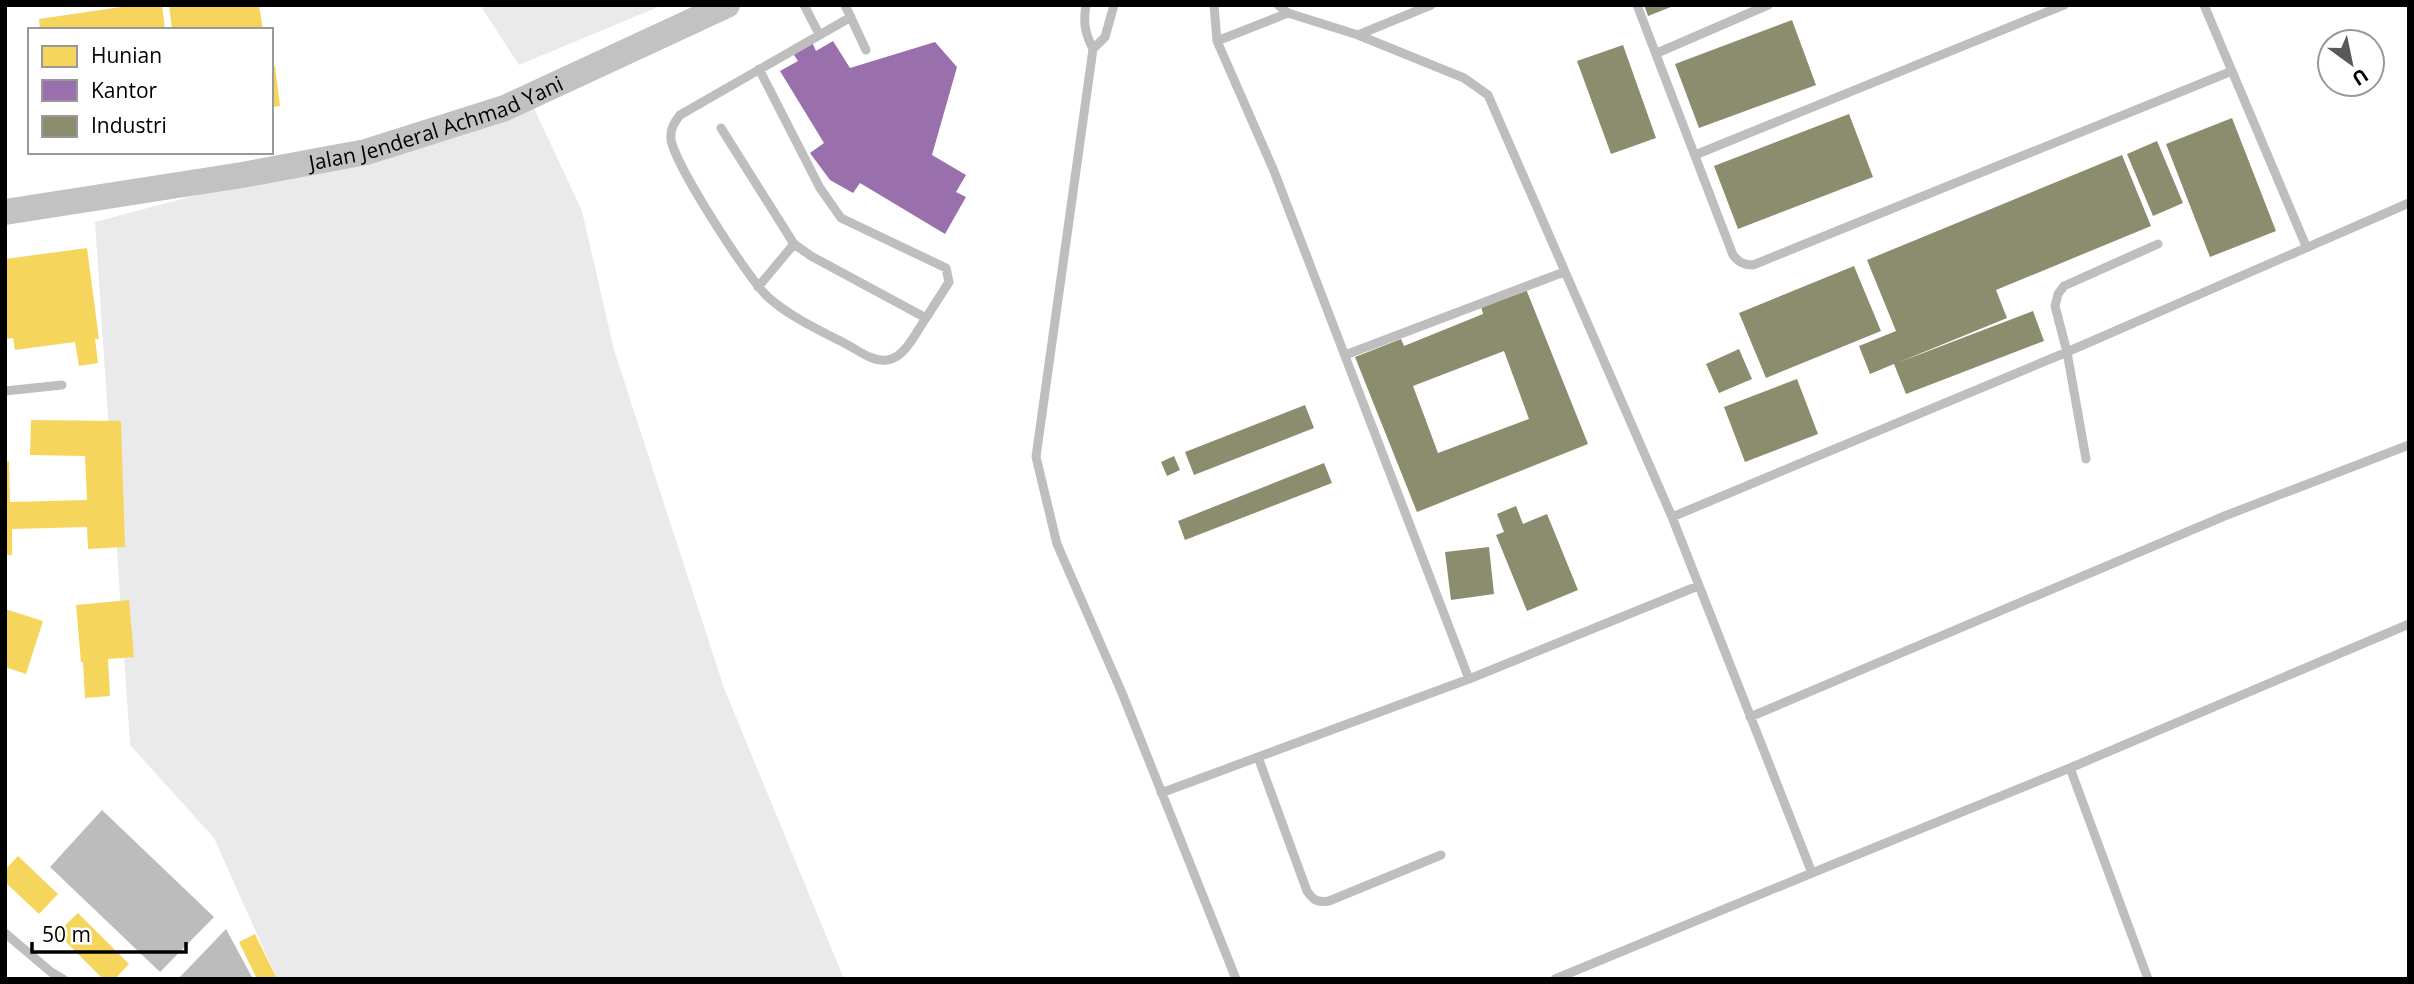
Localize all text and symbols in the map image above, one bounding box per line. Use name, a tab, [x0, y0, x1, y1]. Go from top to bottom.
legend	[28, 28, 273, 154]
north arrow	[2316, 28, 2386, 98]
text: Hunian	[91, 41, 162, 69]
text: U	[2347, 62, 2373, 92]
street label: Jalan Jenderal Achmad Yani	[304, 69, 567, 177]
text: Kantor	[91, 76, 158, 104]
text: Industri	[91, 111, 167, 139]
scale bar	[32, 911, 186, 955]
text: 50 m	[42, 920, 91, 948]

